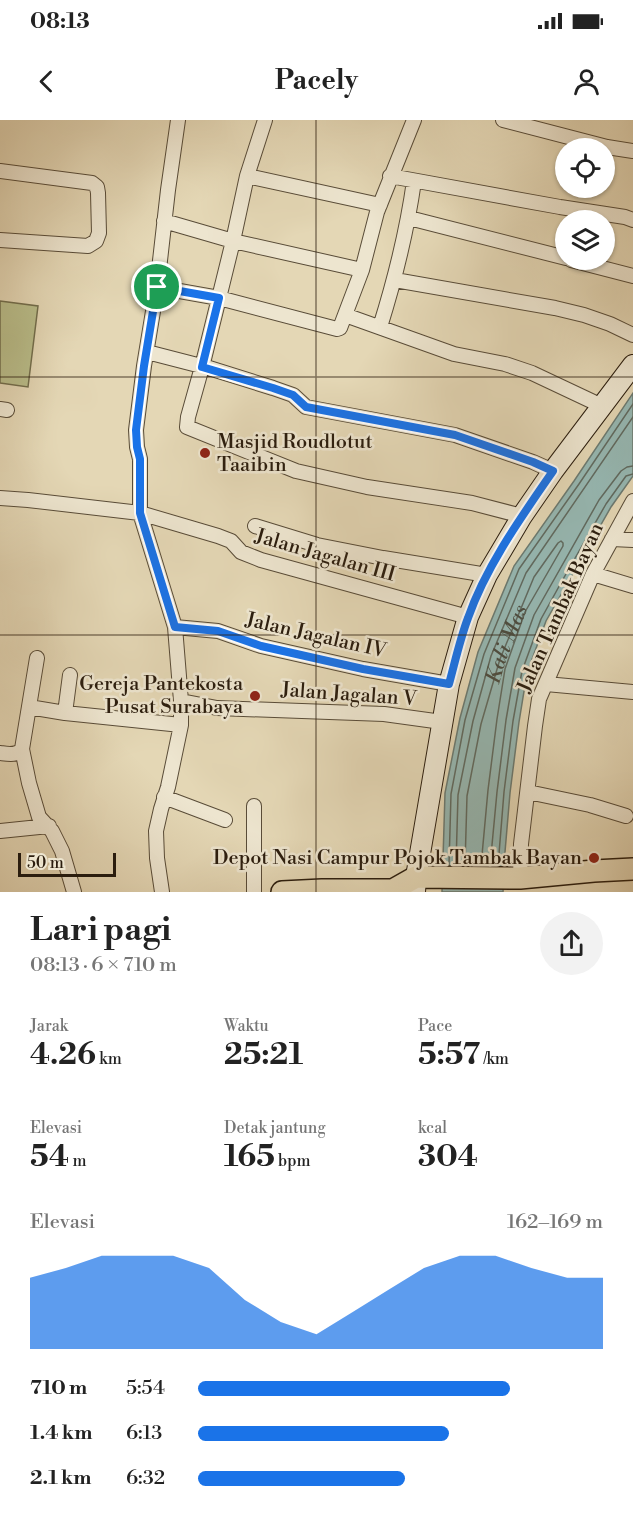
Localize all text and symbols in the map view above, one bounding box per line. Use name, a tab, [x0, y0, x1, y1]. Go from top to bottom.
text: 08:13	[30, 8, 90, 35]
text: Pacely	[275, 64, 358, 98]
icon: back	[30, 65, 63, 98]
icon: person	[570, 65, 603, 98]
map controls	[555, 138, 615, 270]
button: locate	[555, 138, 615, 198]
button: layers	[555, 210, 615, 270]
pin	[131, 261, 182, 312]
icon: arrive	[140, 270, 173, 303]
place label: Masjid Roudlotut Taaibin	[217, 430, 372, 478]
marker: Masjid Roudlotut Taaibin	[198, 446, 212, 460]
street label: Jalan Tambak Bayan	[512, 519, 610, 698]
street label: Jalan Jagalan III	[251, 524, 398, 588]
water label: Kali Mas	[480, 601, 534, 687]
street label: Jalan Jagalan IV	[242, 607, 390, 665]
place label: Gereja Pantekosta Pusat Surabaya	[79, 672, 244, 720]
street label: Jalan Jagalan V	[279, 678, 418, 712]
marker: Gereja Pantekosta Pusat Surabaya	[248, 689, 262, 703]
place label: Depot Nasi Campur Pojok Tambak Bayan	[213, 846, 582, 871]
scale bar	[18, 850, 116, 878]
marker: Depot Nasi Campur Pojok Tambak Bayan	[587, 851, 601, 865]
text: 50 m	[27, 853, 64, 873]
text: Lari pagi	[30, 910, 171, 951]
button: share	[540, 912, 603, 975]
text: 08:13 · 6 × 710 m	[30, 953, 177, 978]
text: Jarak	[30, 1016, 68, 1036]
text: Waktu	[224, 1016, 269, 1036]
text: Pace	[418, 1016, 452, 1036]
text: 4.26	[30, 1036, 96, 1074]
text: 25:21	[224, 1036, 303, 1074]
text: 5:57	[418, 1036, 480, 1074]
text: km	[96, 1049, 122, 1069]
text: /km	[480, 1049, 509, 1069]
text: Elevasi	[30, 1118, 82, 1138]
text: Detak jantung	[224, 1118, 326, 1138]
text: kcal	[418, 1118, 447, 1138]
text: 54	[30, 1138, 69, 1176]
text: 165	[224, 1138, 275, 1176]
text: 304	[418, 1138, 478, 1176]
text: m	[69, 1151, 87, 1171]
text: bpm	[275, 1151, 311, 1171]
text: Elevasi	[30, 1210, 95, 1235]
text: 162–169 m	[507, 1210, 603, 1235]
text: 710 m	[30, 1376, 87, 1401]
text: 5:54	[126, 1376, 165, 1401]
text: 1.4 km	[30, 1421, 92, 1446]
text: 6:13	[126, 1421, 162, 1446]
text: 2.1 km	[30, 1466, 92, 1491]
text: 6:32	[126, 1466, 165, 1491]

